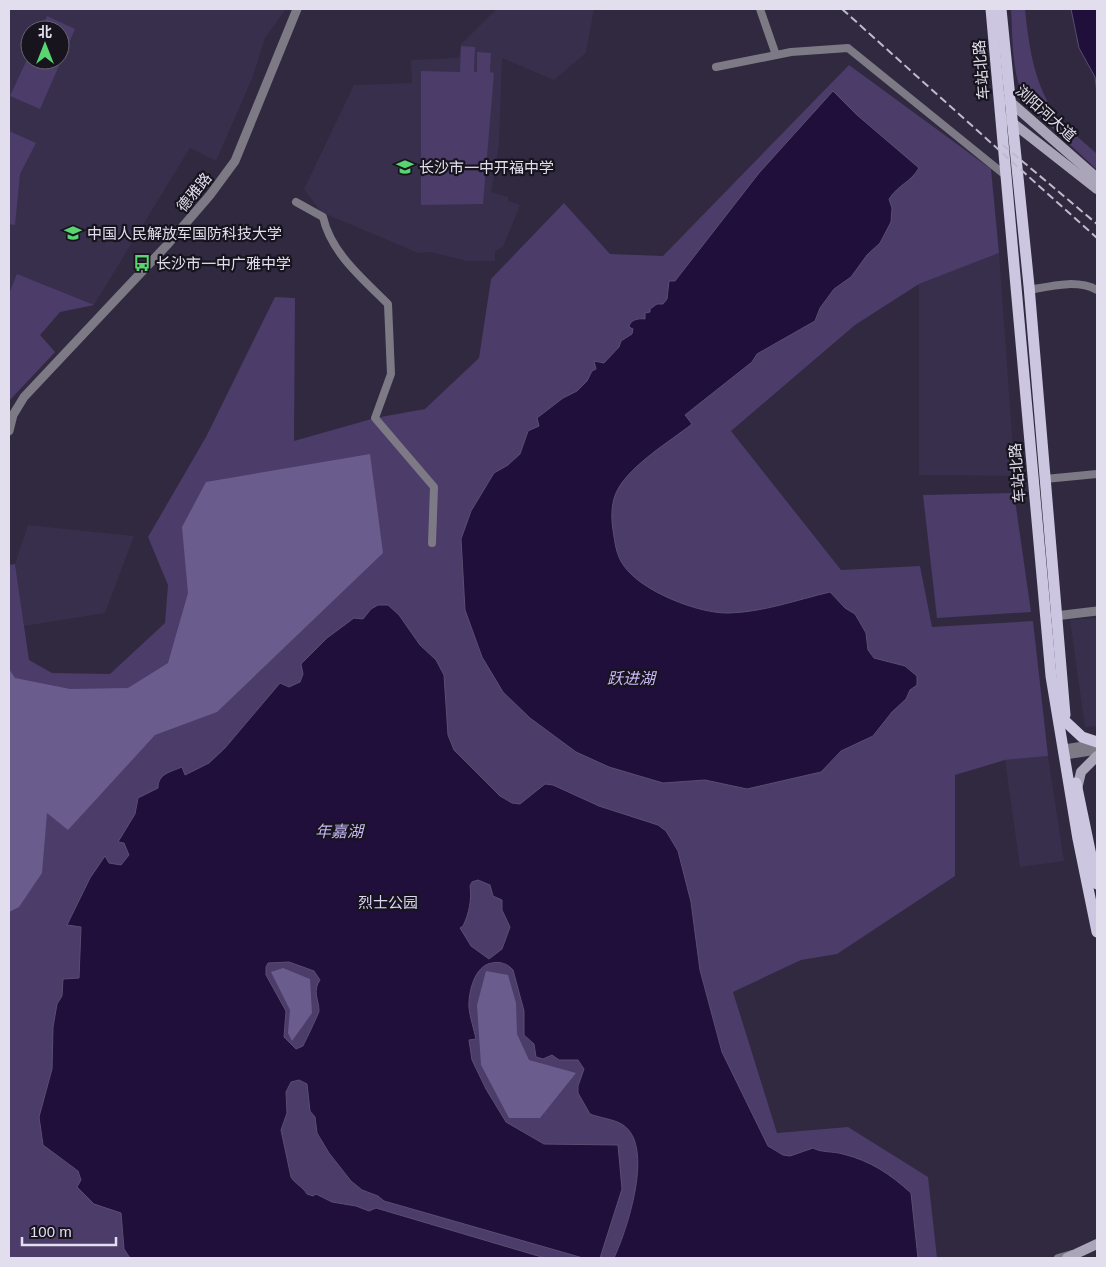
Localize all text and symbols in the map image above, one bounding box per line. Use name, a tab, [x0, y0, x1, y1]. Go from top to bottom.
north arrow	[20, 20, 70, 70]
text: 北	[38, 24, 52, 40]
street label: 车站北路	[970, 39, 992, 101]
street label: 浏阳河大道	[1012, 82, 1080, 144]
school or university icon: 长沙市一中开福中学	[395, 157, 415, 177]
place label: 长沙市一中开福中学	[419, 159, 554, 176]
street label: 德雅路	[173, 169, 215, 215]
school or university icon: 中国人民解放军国防科技大学	[63, 223, 83, 243]
place label: 中国人民解放军国防科技大学	[87, 225, 282, 242]
bus stop icon: 长沙市一中广雅中学	[132, 253, 152, 273]
place label: 长沙市一中广雅中学	[156, 255, 291, 272]
street label: 车站北路	[1006, 442, 1028, 504]
water label: 跃进湖	[607, 670, 658, 687]
water label: 年嘉湖	[315, 823, 366, 840]
park label: 烈士公园	[358, 894, 418, 911]
scale bar	[22, 1214, 116, 1246]
text: 100 m	[30, 1223, 72, 1240]

